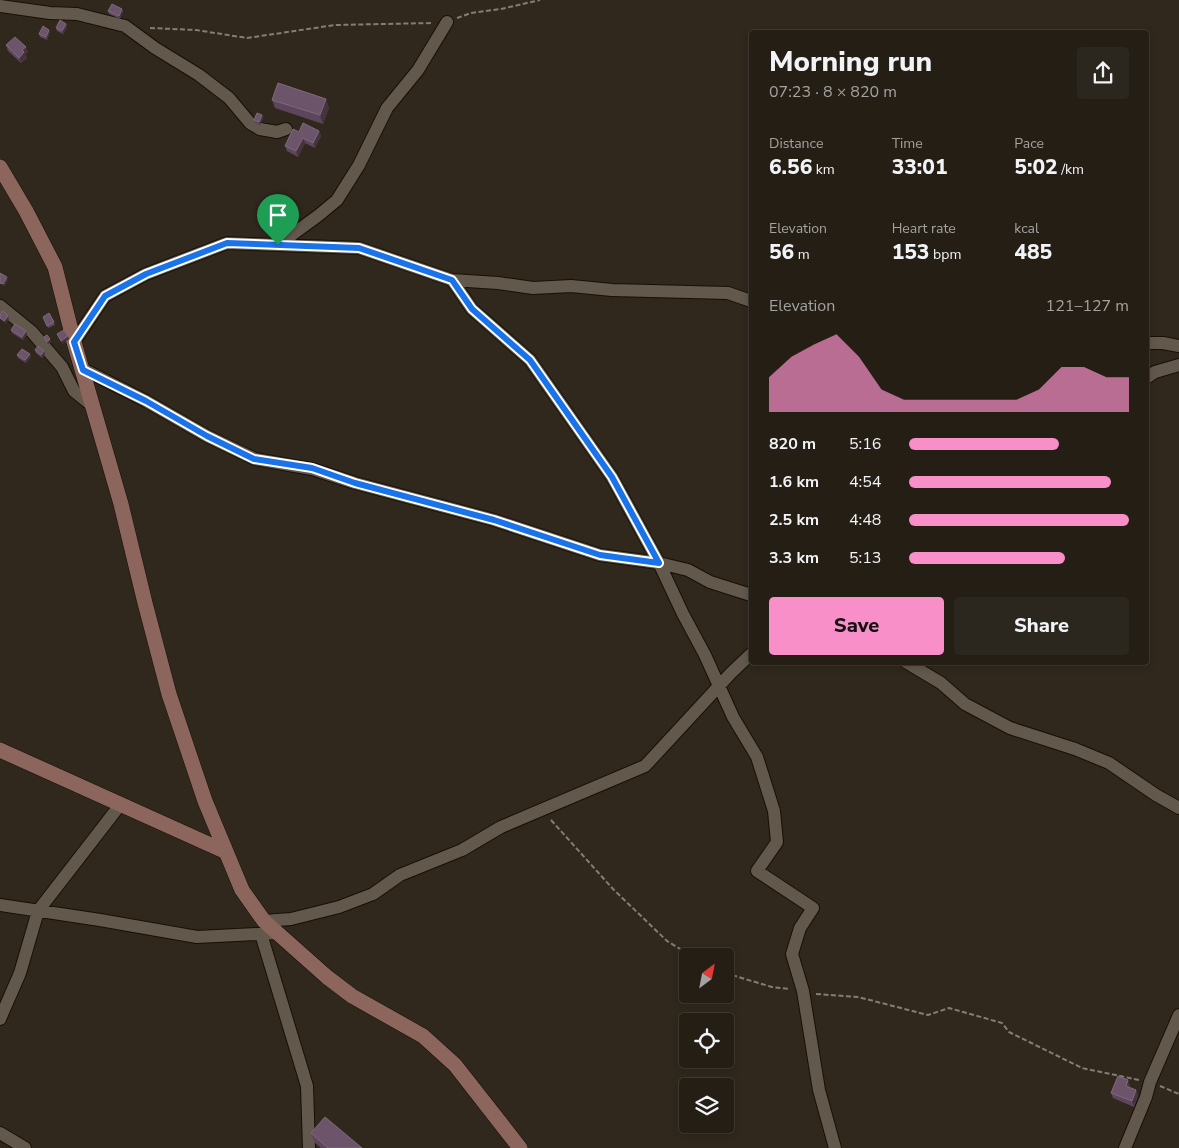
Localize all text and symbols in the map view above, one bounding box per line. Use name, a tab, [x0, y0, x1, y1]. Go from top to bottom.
text: Morning run	[769, 43, 932, 81]
button: share	[1077, 47, 1129, 99]
text: 07:23 · 8 × 820 m	[769, 81, 897, 103]
text: Distance	[769, 134, 823, 153]
text: Time	[892, 134, 923, 153]
text: Pace	[1014, 134, 1044, 153]
text: 6.56	[769, 153, 812, 181]
text: 33:01	[892, 153, 948, 181]
text: 5:02	[1014, 153, 1058, 181]
text: km	[812, 160, 835, 179]
text: /km	[1058, 160, 1084, 179]
pin	[257, 194, 299, 245]
icon: arrive	[264, 201, 292, 229]
text: Elevation	[769, 219, 827, 238]
text: Heart rate	[892, 219, 956, 238]
text: kcal	[1014, 219, 1039, 238]
text: 56	[769, 238, 794, 266]
text: 153	[892, 238, 929, 266]
text: 485	[1014, 238, 1052, 266]
text: m	[794, 245, 810, 264]
text: bpm	[929, 245, 961, 264]
text: Elevation	[769, 295, 835, 317]
text: 121–127 m	[1046, 295, 1129, 317]
text: 820 m	[769, 433, 816, 455]
text: 5:16	[849, 433, 881, 455]
text: 1.6 km	[769, 471, 819, 493]
text: 4:54	[849, 471, 881, 493]
text: 2.5 km	[769, 509, 819, 531]
text: 4:48	[849, 509, 881, 531]
text: 3.3 km	[769, 547, 819, 569]
text: 5:13	[849, 547, 881, 569]
button: Save	[769, 597, 944, 655]
button: Share	[954, 597, 1129, 655]
north arrow	[679, 948, 734, 1002]
map controls	[679, 948, 734, 1133]
button: locate	[679, 1013, 734, 1068]
button: layers	[679, 1078, 734, 1133]

